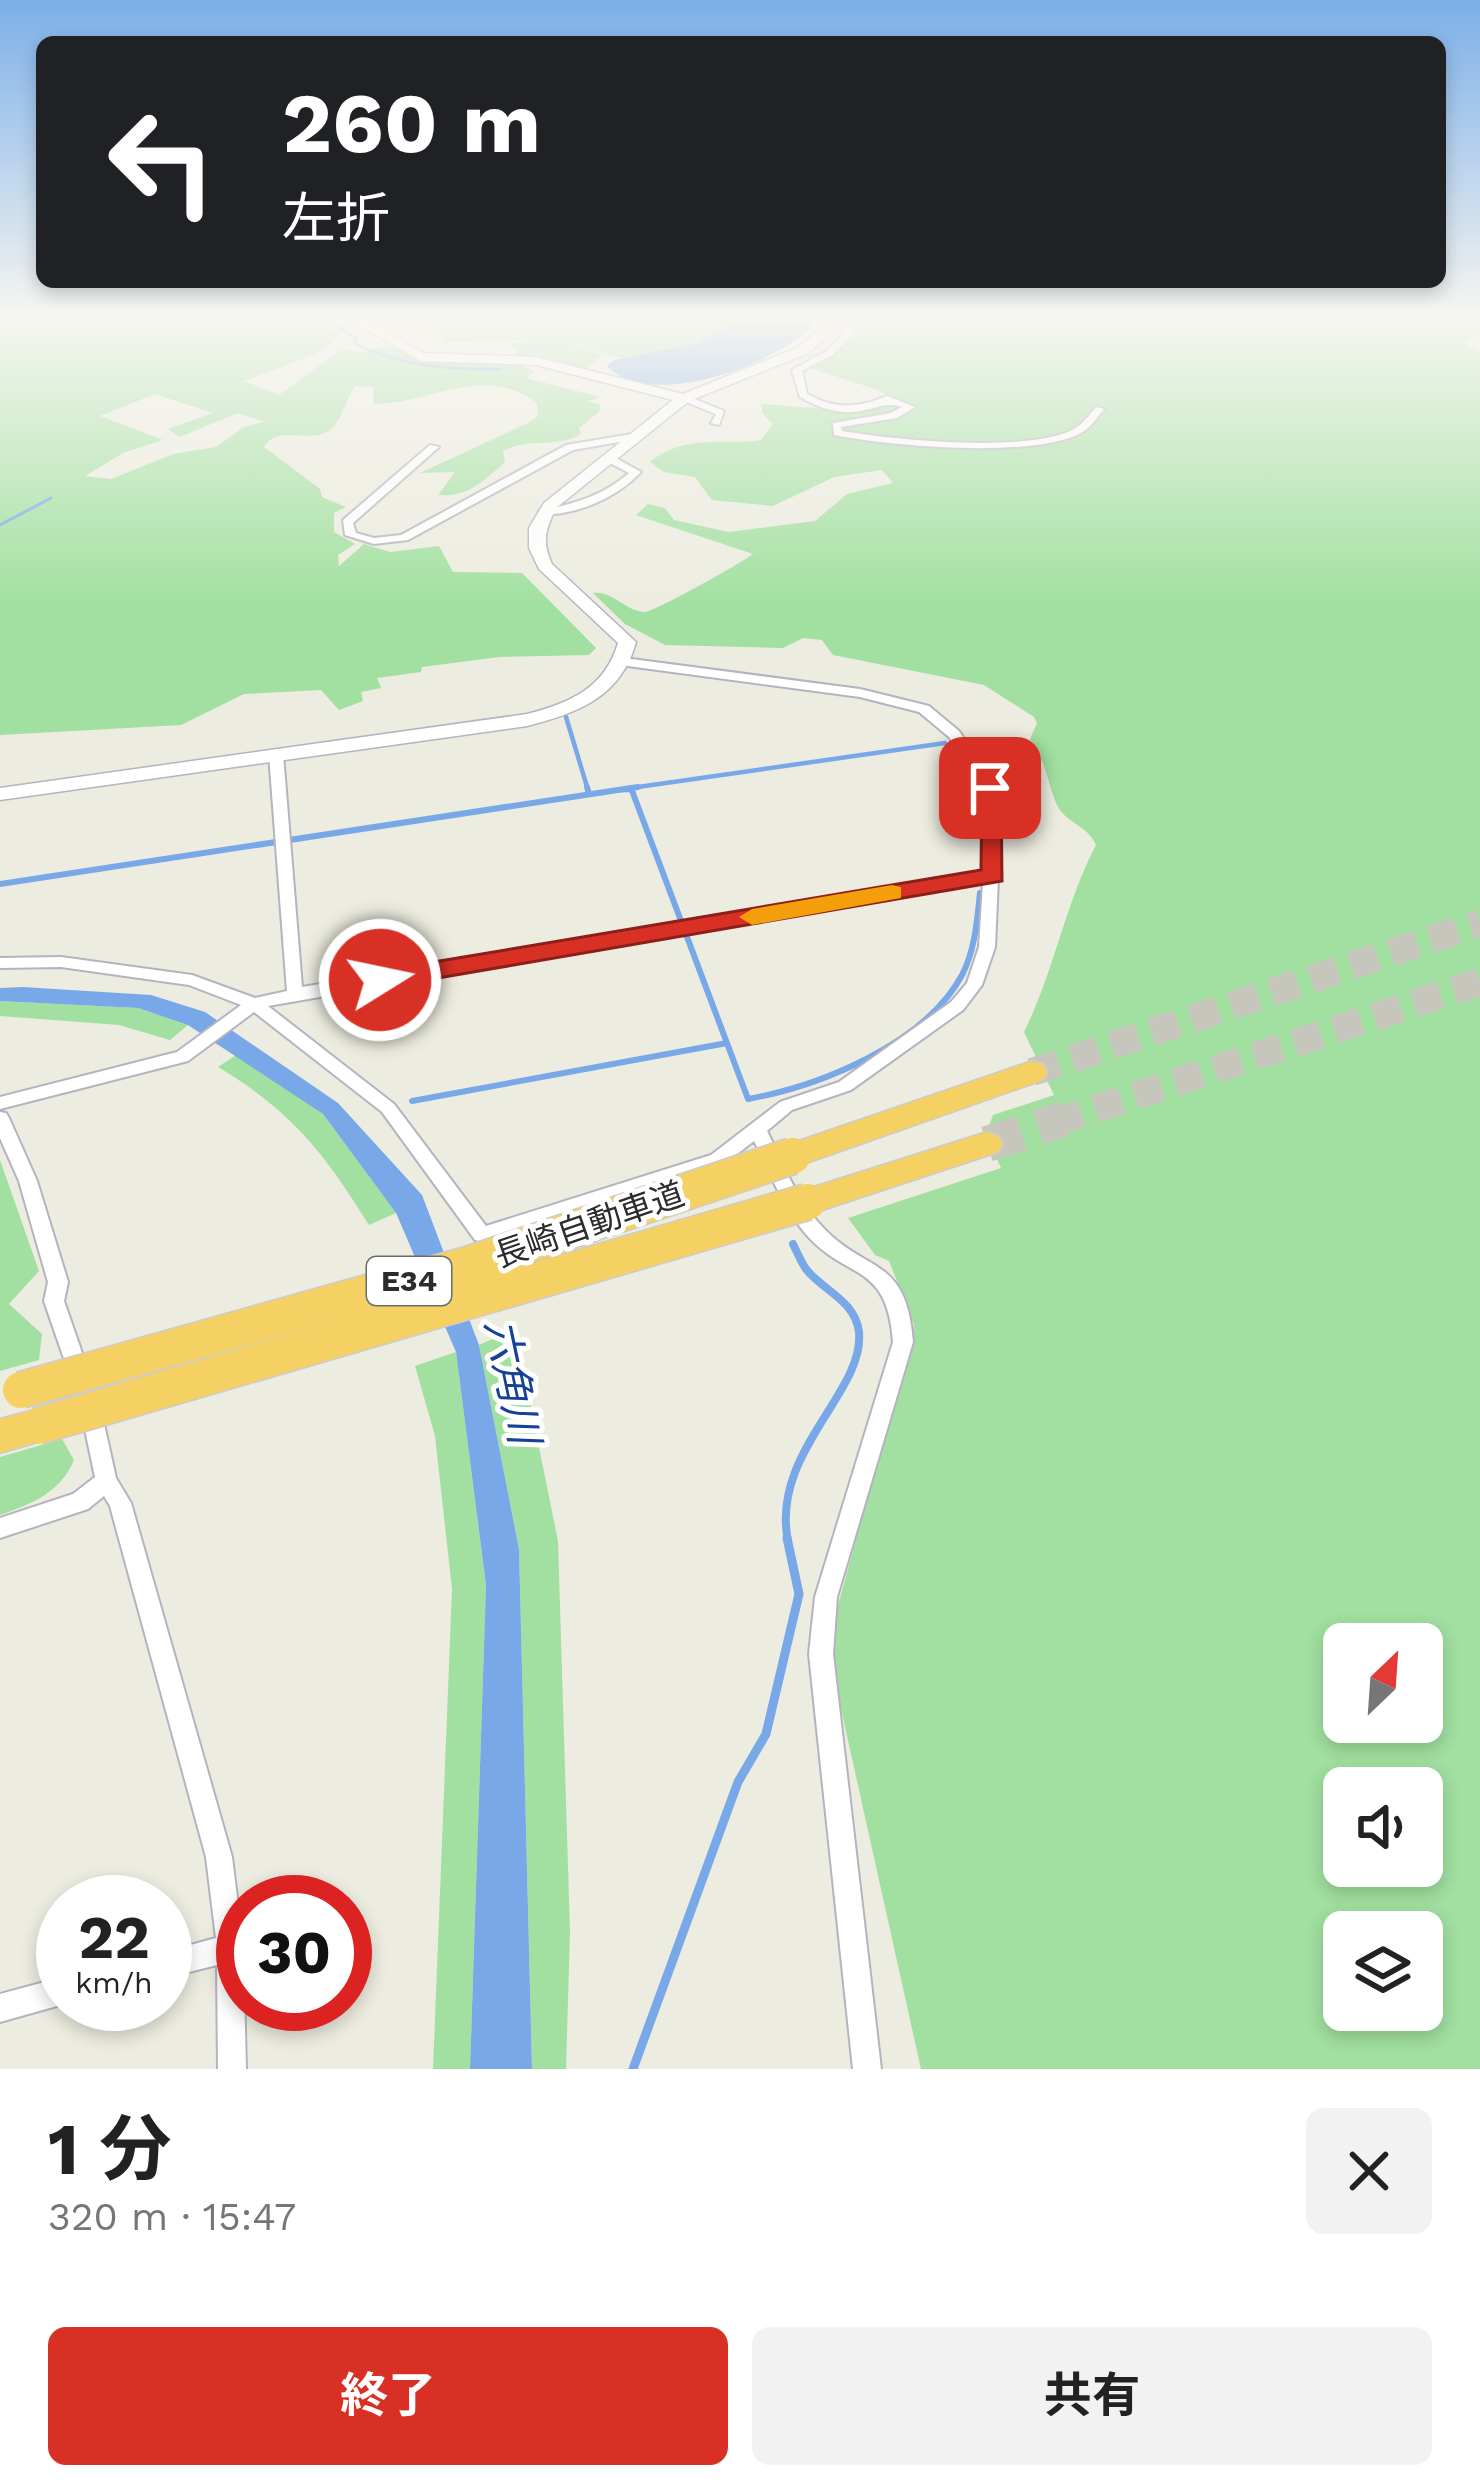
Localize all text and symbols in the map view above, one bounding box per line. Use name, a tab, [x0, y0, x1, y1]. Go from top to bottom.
text: 260 m	[282, 74, 541, 172]
icon: left	[84, 84, 240, 240]
text: 左折	[282, 187, 390, 250]
pin	[939, 737, 1041, 839]
icon: arrive	[957, 755, 1023, 821]
position arrow	[317, 917, 443, 1043]
street label: 長崎自動車道	[489, 1174, 689, 1275]
road number: E34	[367, 1257, 451, 1305]
water label: 六角川	[475, 1314, 550, 1452]
north arrow	[1323, 1623, 1443, 1743]
map controls	[1323, 1623, 1443, 2031]
button: sound	[1323, 1767, 1443, 1887]
speed limit sign: 30	[216, 1875, 372, 2031]
text: 22	[78, 1902, 150, 1973]
button: layers	[1323, 1911, 1443, 2031]
text: km/h	[75, 1965, 153, 2000]
text: 1 分	[48, 2107, 172, 2191]
button: close	[1306, 2108, 1432, 2234]
text: 320 m · 15:47	[48, 2194, 296, 2239]
button: 終了	[48, 2327, 728, 2465]
button: 共有	[752, 2327, 1432, 2465]

